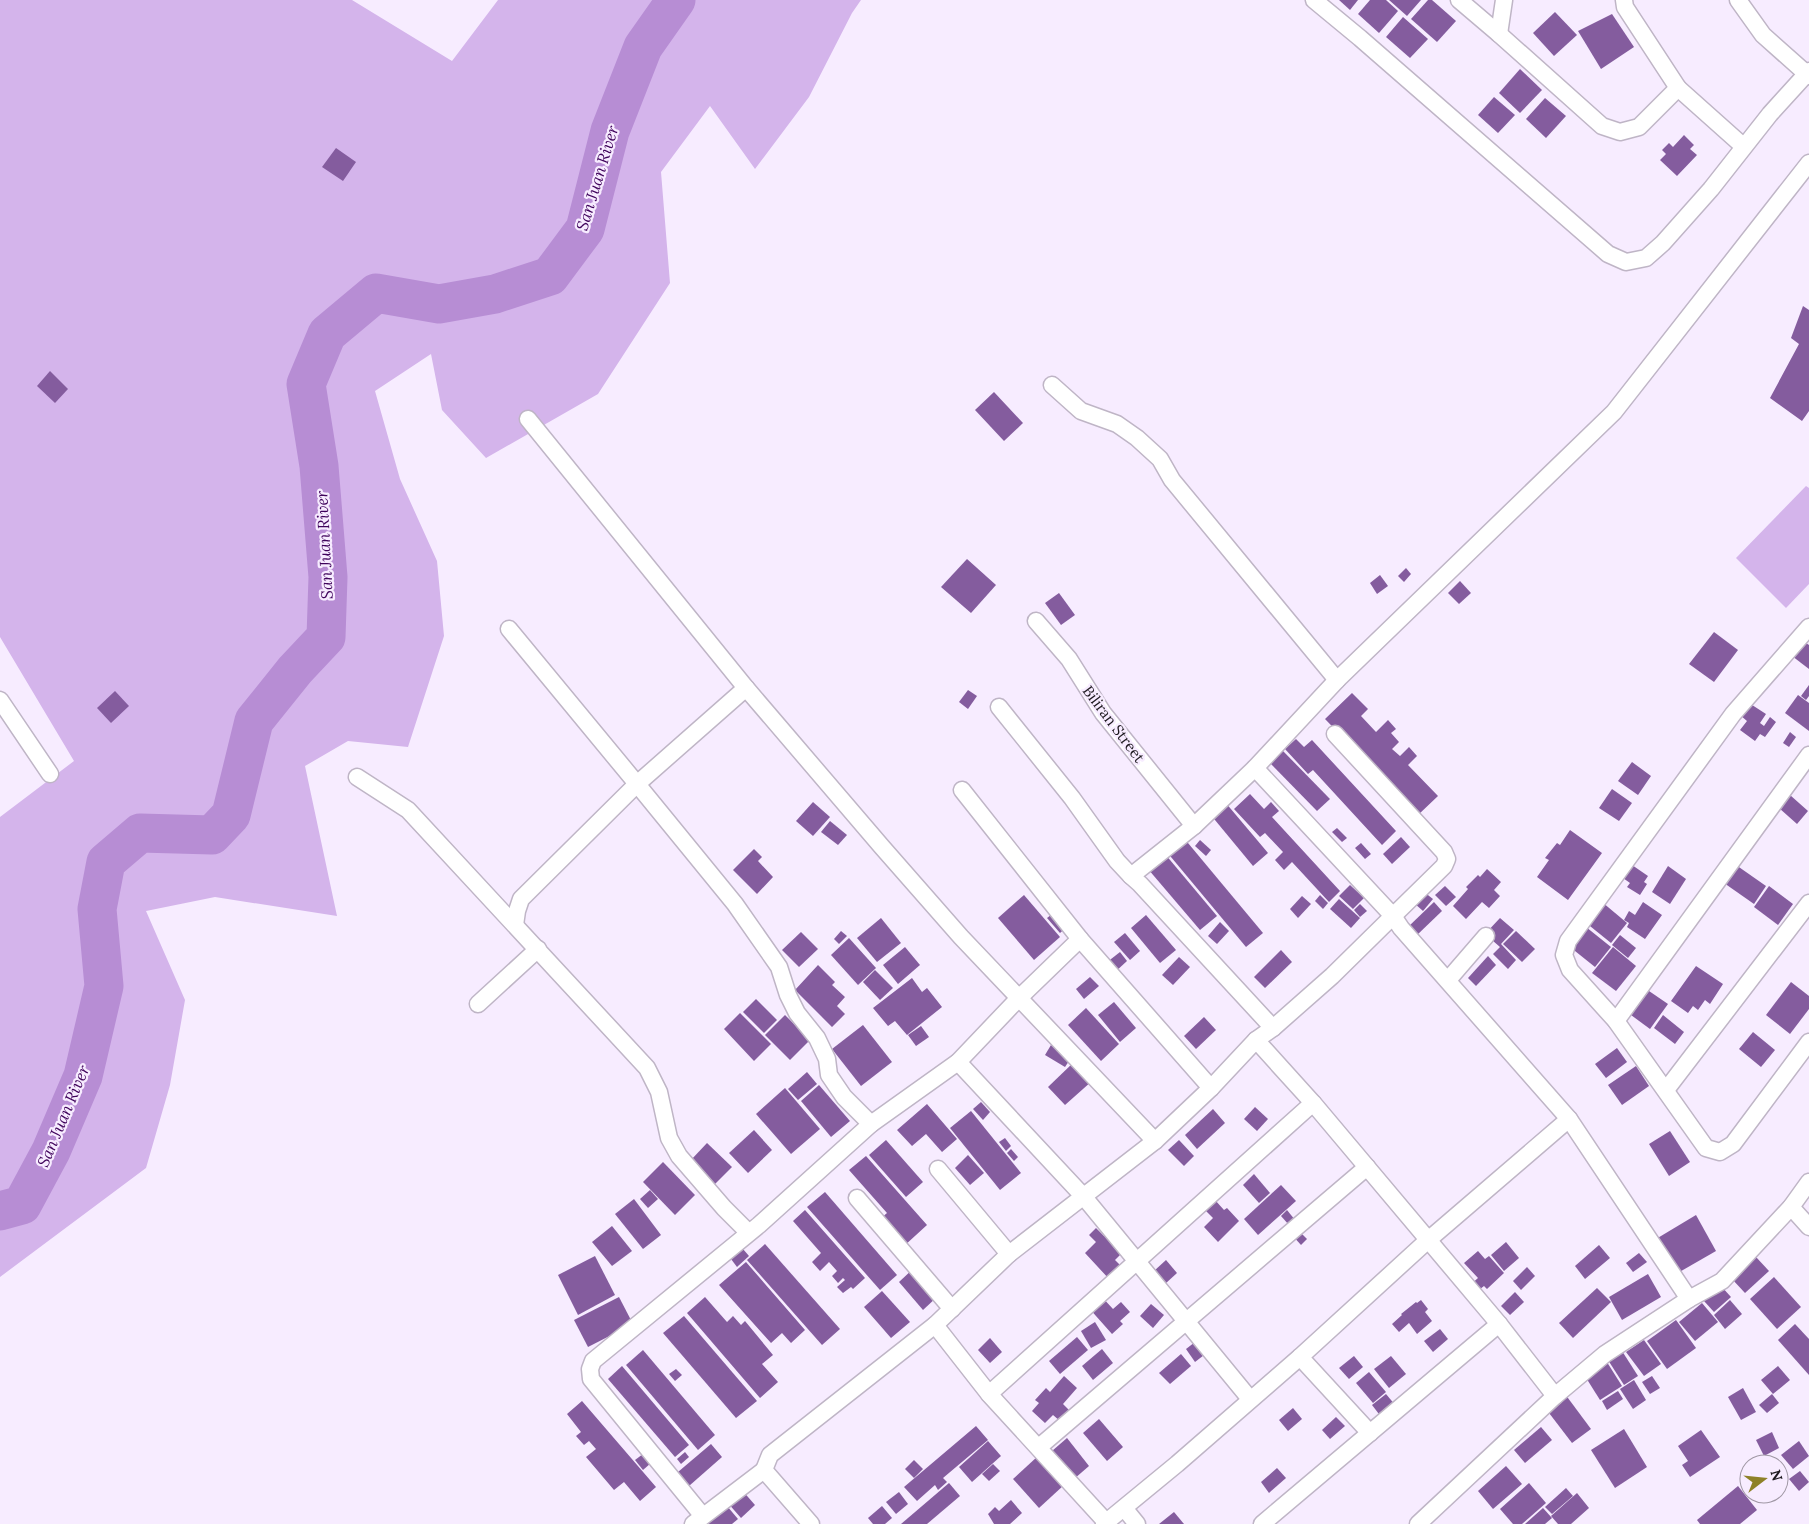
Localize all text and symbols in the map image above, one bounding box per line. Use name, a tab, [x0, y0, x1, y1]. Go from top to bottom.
water label: San Juan River	[572, 122, 623, 233]
water label: San Juan River	[311, 490, 337, 600]
street label: Biliran Street	[1079, 682, 1149, 766]
water label: San Juan River	[33, 1061, 94, 1170]
north arrow	[1739, 1454, 1789, 1504]
text: N	[1766, 1468, 1787, 1483]

